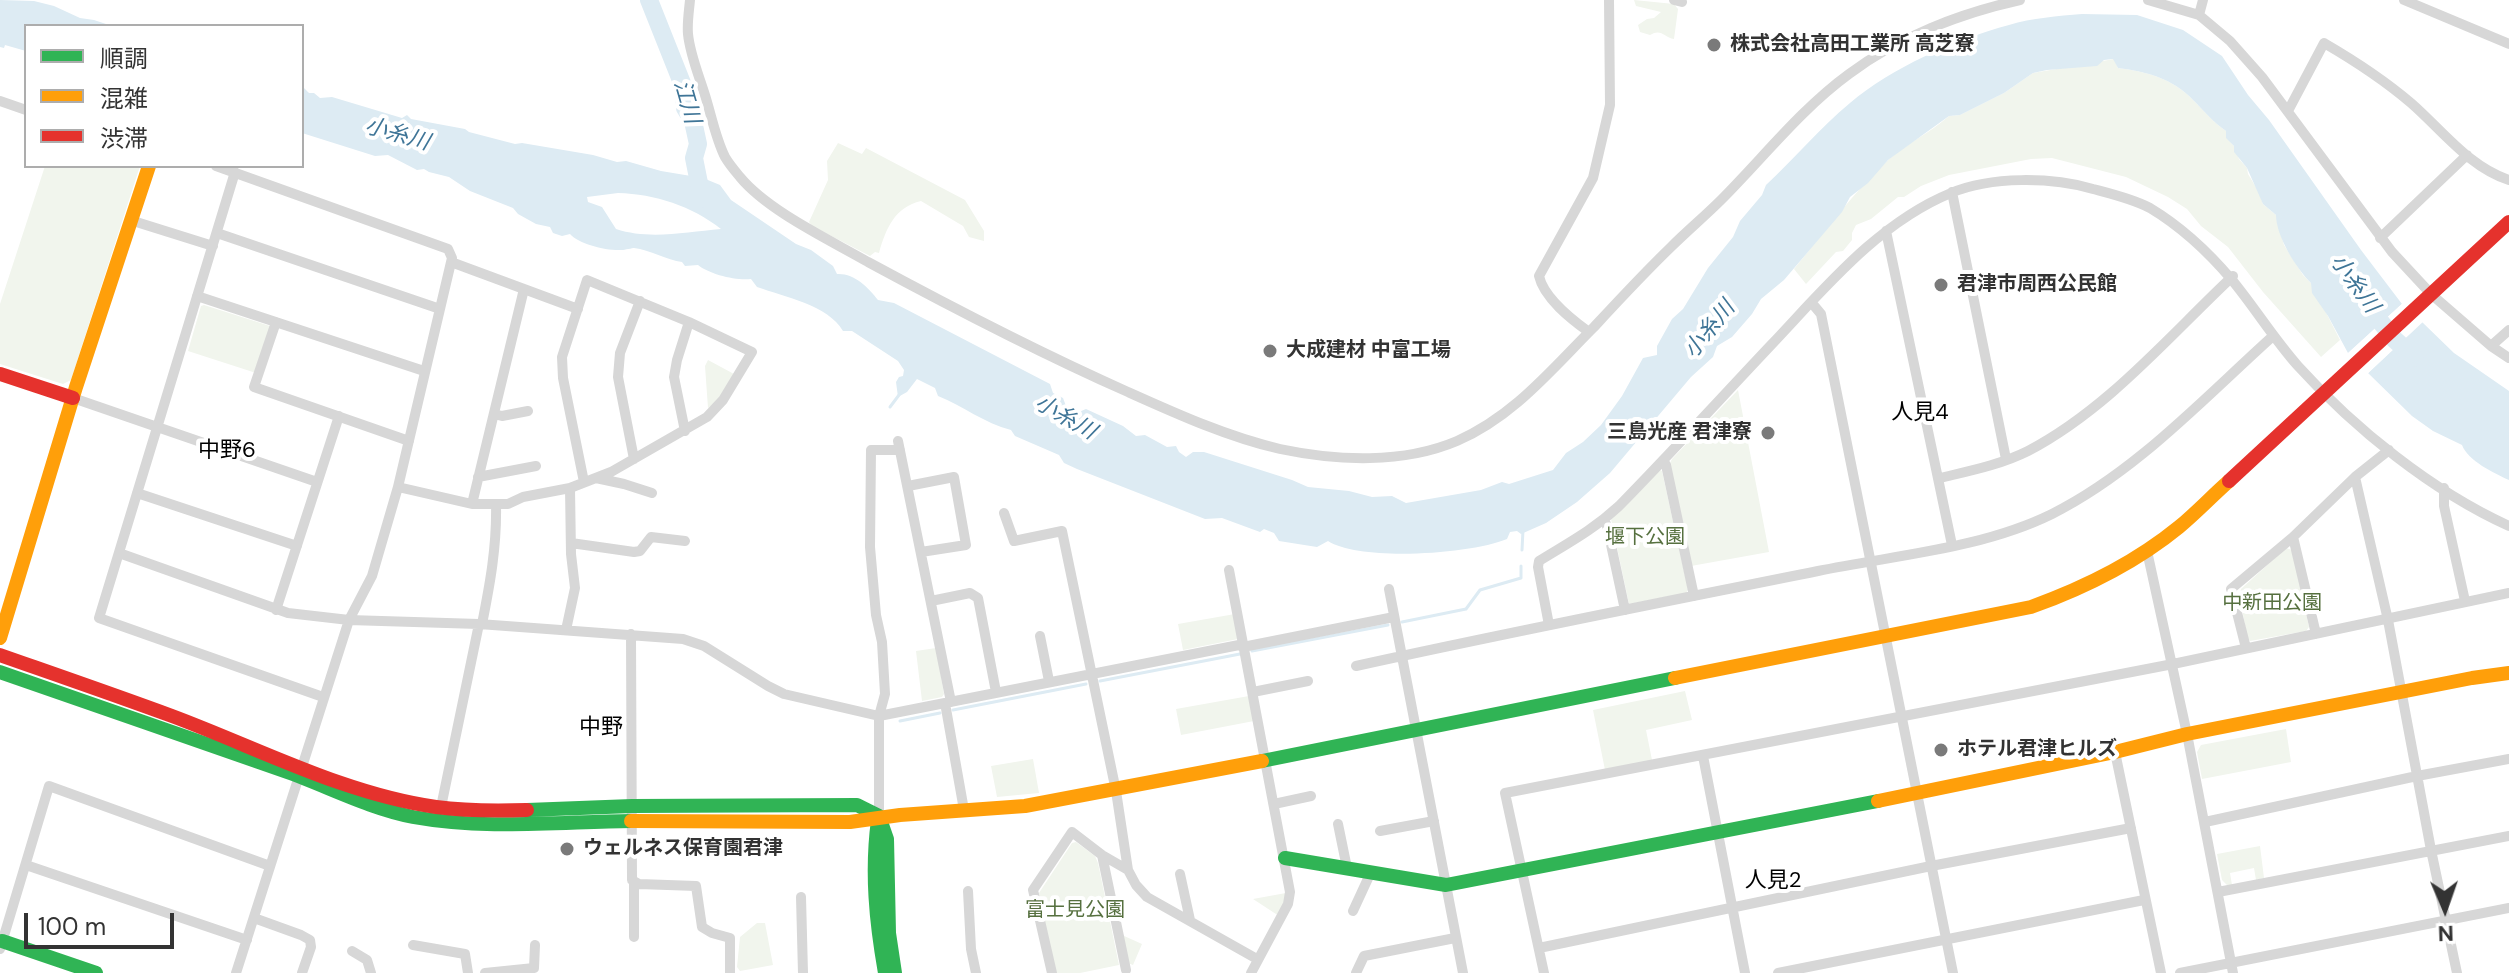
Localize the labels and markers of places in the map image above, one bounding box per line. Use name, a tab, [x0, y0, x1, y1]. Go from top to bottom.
place label: 株式会社高田工業所 高芝寮	[1730, 33, 1975, 57]
marker: 株式会社高田工業所 高芝寮	[1705, 36, 1723, 54]
place label: 君津市周西公民館	[1957, 273, 2117, 297]
marker: 君津市周西公民館	[1932, 276, 1950, 294]
place label: 大成建材 中富工場	[1286, 339, 1451, 363]
marker: 大成建材 中富工場	[1261, 342, 1279, 360]
place label: 三島光産 君津寮	[1607, 421, 1752, 445]
marker: 三島光産 君津寮	[1759, 424, 1777, 442]
place label: ホテル君津ヒルズ	[1957, 738, 2117, 762]
marker: ホテル君津ヒルズ	[1932, 741, 1950, 759]
place label: ウェルネス保育園君津	[583, 837, 783, 861]
marker: ウェルネス保育園君津	[558, 840, 576, 858]

